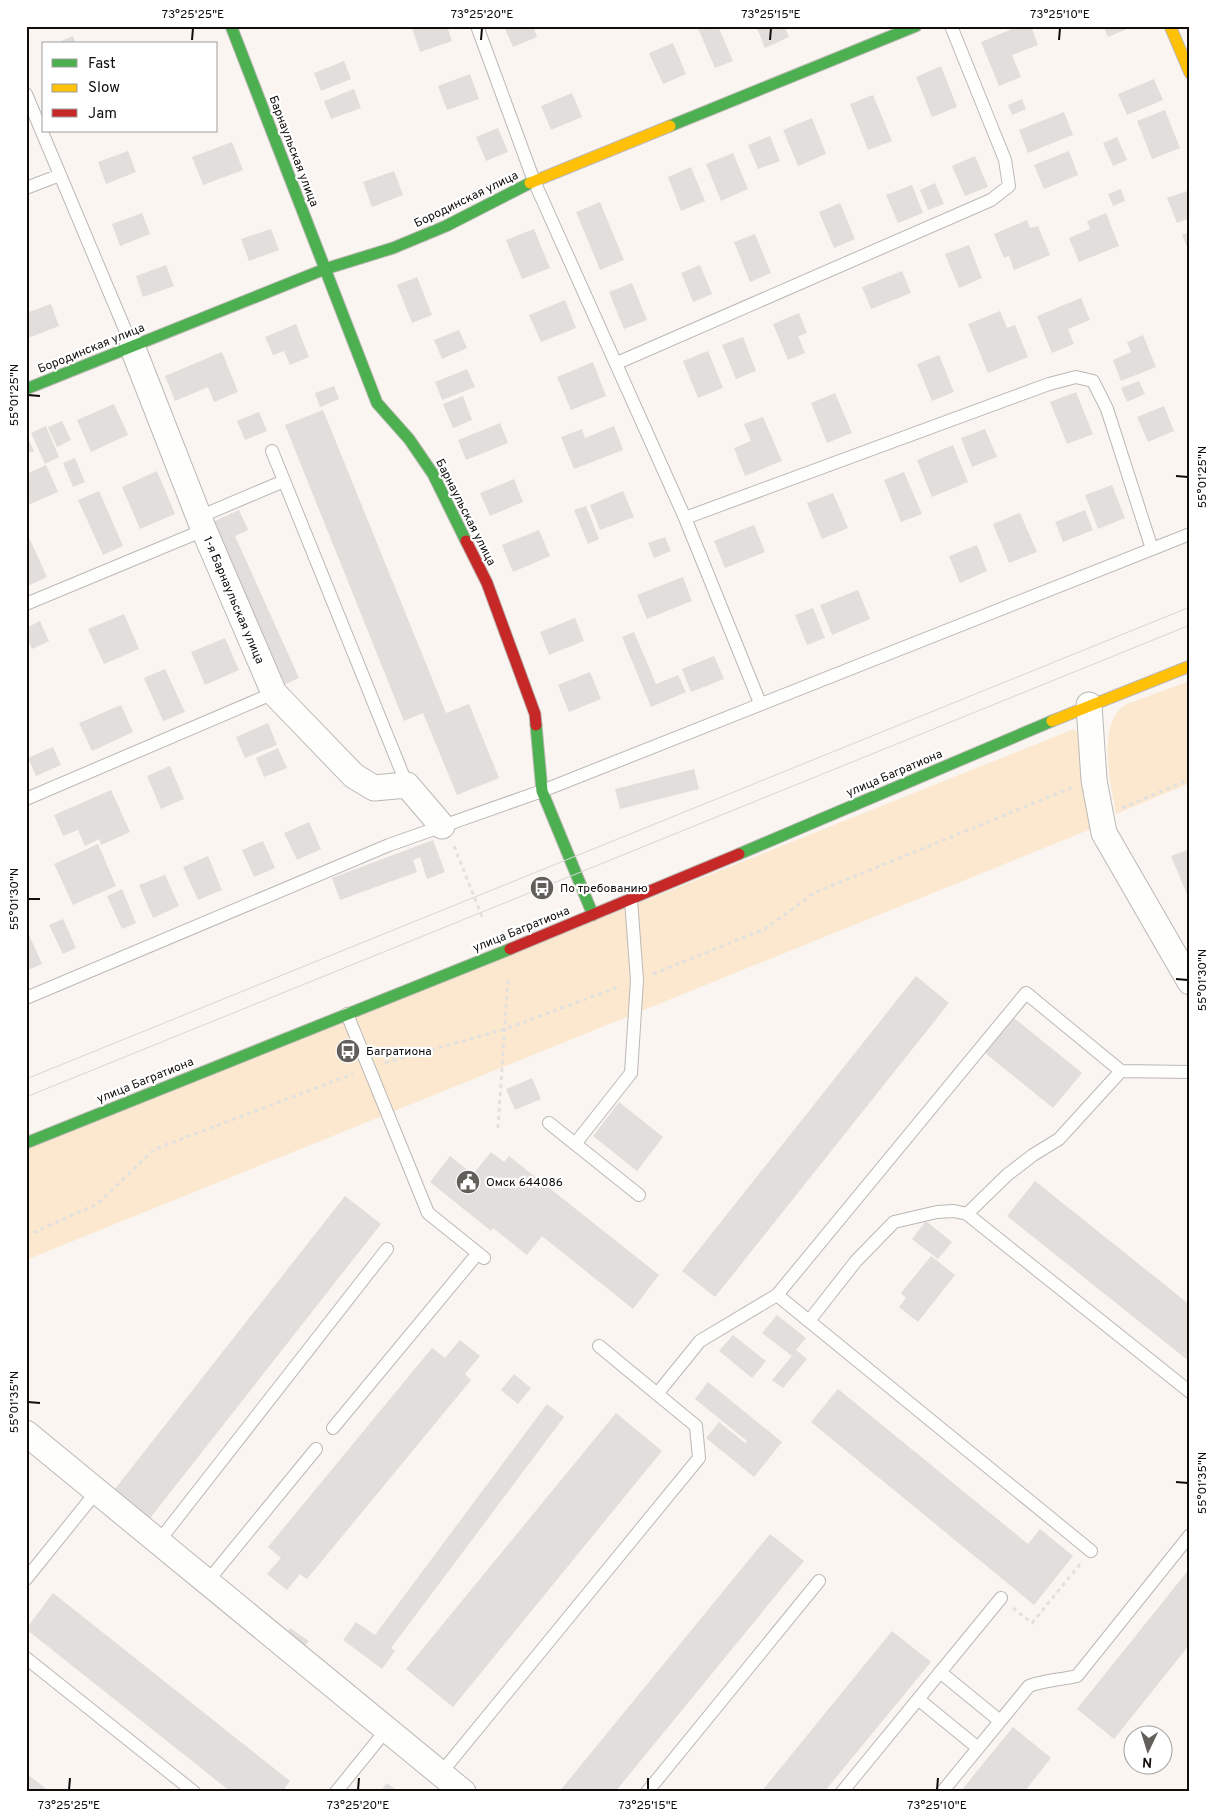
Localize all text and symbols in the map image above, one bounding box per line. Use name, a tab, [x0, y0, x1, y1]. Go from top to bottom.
text: 73°25'25"E	[162, 7, 224, 23]
text: 73°25'20"E	[451, 7, 513, 23]
text: 73°25'15"E	[741, 7, 801, 23]
text: 73°25'10"E	[1030, 7, 1090, 23]
legend	[42, 42, 218, 132]
text: Fast	[88, 55, 116, 74]
text: Slow	[88, 79, 120, 98]
street label: Барнаульская улица	[264, 93, 322, 209]
text: Jam	[88, 105, 117, 124]
street label: Бородинская улица	[412, 168, 521, 232]
street label: Бородинская улица	[36, 320, 147, 378]
text: 55°01'25"N	[7, 364, 23, 426]
text: 55°01'25"N	[1195, 446, 1211, 508]
street label: Барнаульская улица	[431, 456, 499, 569]
street label: 1-я Барнаульская улица	[199, 534, 267, 667]
street label: улица Багратиона	[844, 746, 945, 801]
text: 55°01'30"N	[7, 868, 23, 930]
bus stop icon: По требованию	[529, 875, 555, 901]
place label: По требованию	[560, 881, 648, 897]
street label: улица Багратиона	[471, 903, 572, 957]
text: 55°01'30"N	[1195, 949, 1211, 1011]
bus stop icon: Багратиона	[335, 1038, 361, 1064]
place label: Багратиона	[366, 1044, 432, 1060]
street label: улица Багратиона	[95, 1054, 196, 1108]
public building icon: Омск 644086	[455, 1169, 481, 1195]
place label: Омск 644086	[486, 1175, 563, 1191]
text: 55°01'35"N	[7, 1371, 23, 1433]
text: 55°01'35"N	[1195, 1452, 1211, 1514]
north arrow	[1124, 1726, 1174, 1776]
text: N	[1142, 1753, 1153, 1770]
text: 73°25'25"E	[38, 1798, 100, 1814]
text: 73°25'20"E	[327, 1798, 389, 1814]
text: 73°25'15"E	[618, 1798, 678, 1814]
text: 73°25'10"E	[907, 1798, 967, 1814]

